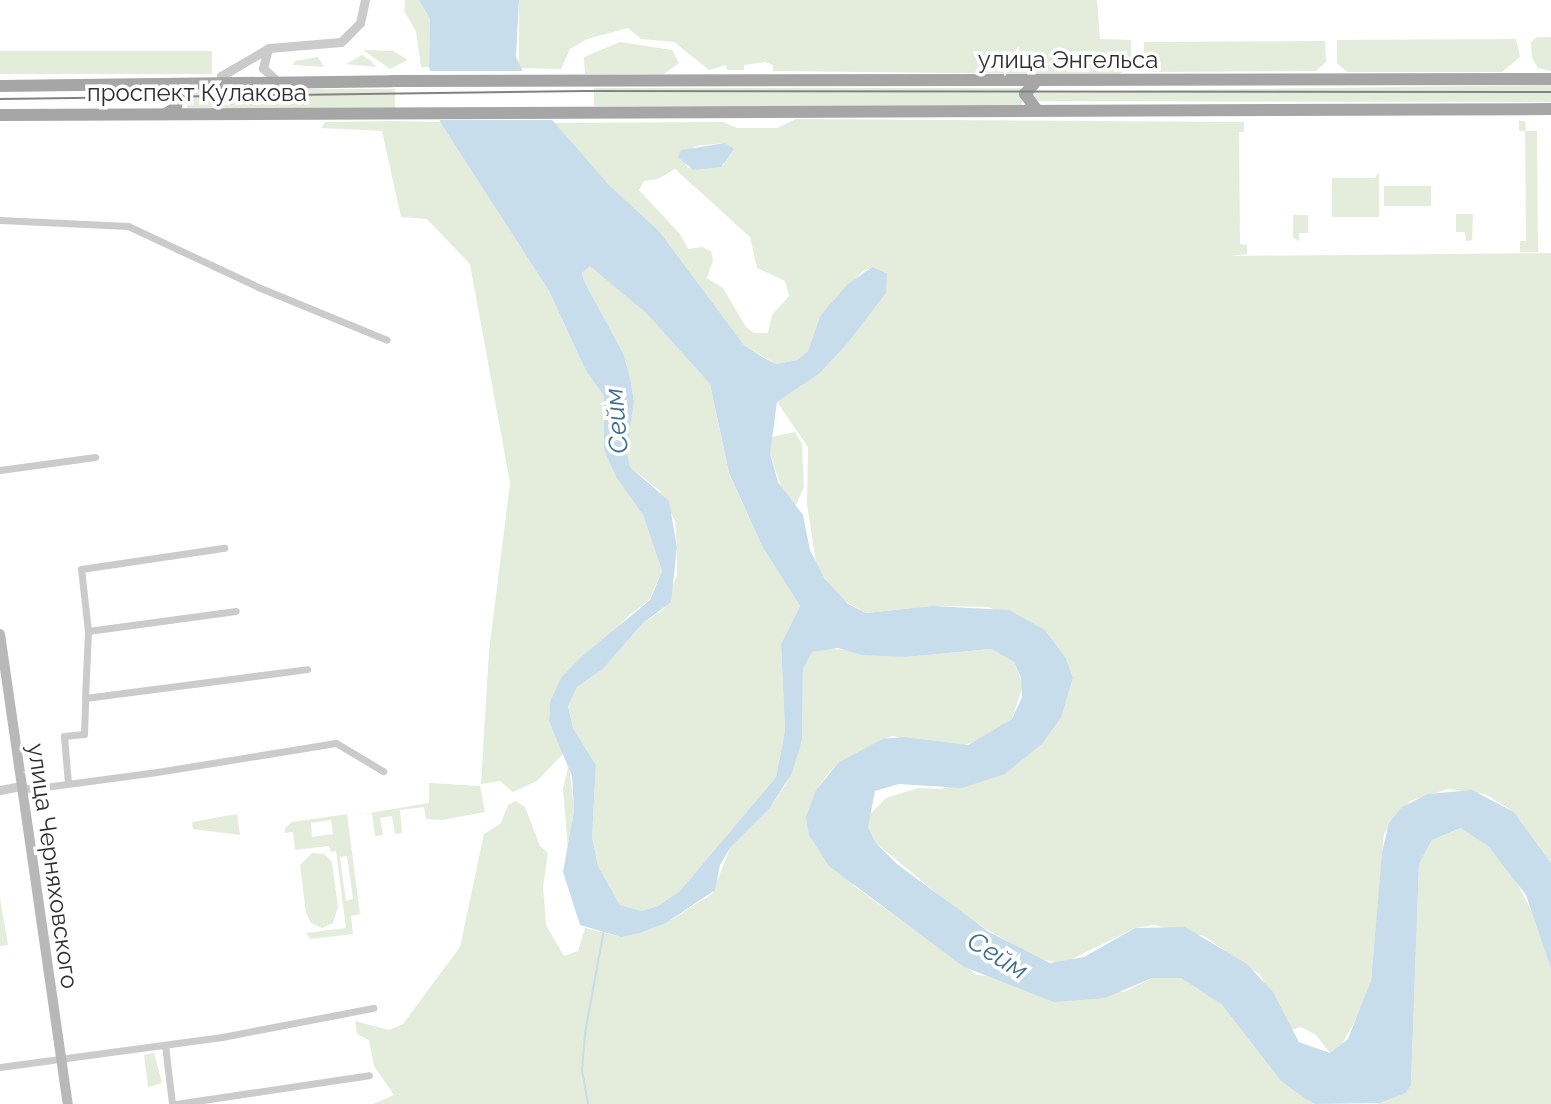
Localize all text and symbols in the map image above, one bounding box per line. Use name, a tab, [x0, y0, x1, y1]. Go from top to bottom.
street label: улица Энгельса	[978, 46, 1158, 74]
street label: проспект Кулакова	[87, 79, 307, 107]
water label: Сейм	[599, 387, 635, 455]
street label: улица Черняховского	[22, 742, 84, 990]
water label: Сейм	[961, 925, 1033, 987]

